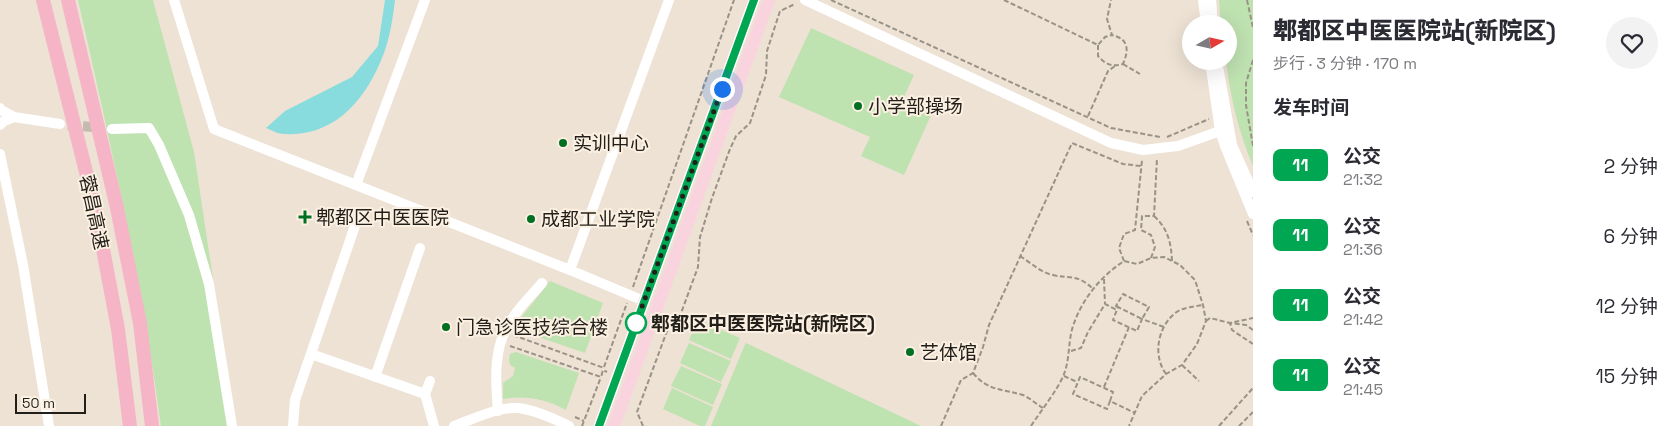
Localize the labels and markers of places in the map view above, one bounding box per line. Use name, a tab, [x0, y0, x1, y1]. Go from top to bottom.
place label: 小学部操场	[868, 94, 963, 119]
marker: 小学部操场	[852, 100, 864, 112]
place label: 实训中心	[573, 131, 649, 156]
marker: 实训中心	[557, 137, 569, 149]
place label: 郫都区中医医院	[316, 205, 449, 230]
place label: 成都工业学院	[541, 207, 655, 232]
marker: 郫都区中医医院	[298, 210, 312, 224]
marker: 成都工业学院	[525, 213, 537, 225]
place label: 郫都区中医医院站(新院区)	[651, 311, 875, 336]
marker: 郫都区中医医院站(新院区)	[625, 312, 647, 334]
place label: 门急诊医技综合楼	[456, 315, 608, 340]
marker: 门急诊医技综合楼	[440, 321, 452, 333]
place label: 艺体馆	[920, 340, 977, 365]
marker: 艺体馆	[904, 346, 916, 358]

